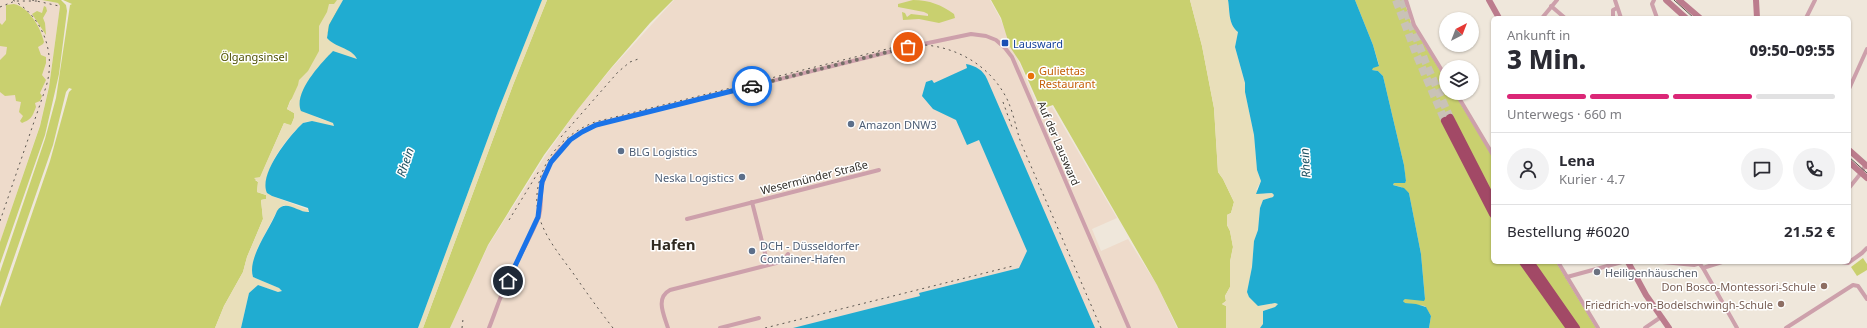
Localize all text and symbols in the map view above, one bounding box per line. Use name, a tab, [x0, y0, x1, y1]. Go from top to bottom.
north arrow	[1439, 12, 1479, 52]
map controls	[1439, 12, 1479, 100]
text: Ankunft in	[1507, 26, 1570, 44]
pin	[891, 30, 925, 64]
icon: bag	[897, 36, 919, 58]
place label: Lausward	[1013, 36, 1063, 51]
marker: Lausward	[1000, 38, 1010, 48]
text: 09:50–09:55	[1750, 40, 1835, 60]
text: 3 Min.	[1507, 41, 1586, 77]
park label: Ölgangsinsel	[220, 49, 288, 64]
button: layers	[1439, 60, 1479, 100]
place label: Guliettas Restaurant	[1039, 63, 1096, 91]
courier	[732, 66, 772, 106]
marker: Guliettas Restaurant	[1026, 71, 1036, 81]
icon: car	[741, 75, 763, 97]
street label: Auf der Lausward	[1034, 98, 1084, 188]
text: Unterwegs · 660 m	[1507, 105, 1622, 123]
place label: Amazon DNW3	[859, 117, 937, 132]
marker: Amazon DNW3	[846, 119, 856, 129]
place label: BLG Logistics	[629, 144, 697, 159]
water label: Rhein	[392, 145, 418, 179]
marker: BLG Logistics	[616, 146, 626, 156]
water label: Rhein	[1295, 147, 1315, 178]
button: person	[1507, 148, 1549, 190]
button: chat	[1741, 148, 1783, 190]
button: phone	[1793, 148, 1835, 190]
text: Lena	[1559, 150, 1595, 170]
street label: Wesermünder Straße	[759, 156, 869, 198]
place label: Neska Logistics	[655, 170, 734, 185]
text: Kurier · 4.7	[1559, 170, 1625, 188]
marker: Neska Logistics	[737, 172, 747, 182]
text: Bestellung #6020	[1507, 221, 1630, 241]
text: 21.52 €	[1784, 221, 1835, 241]
district label: Hafen	[651, 234, 695, 254]
place label: DCH - Düsseldorfer Container-Hafen	[760, 238, 860, 266]
marker: DCH - Düsseldorfer Container-Hafen	[747, 246, 757, 256]
pin	[491, 264, 525, 298]
place label: Heiligenhäuschen	[1605, 265, 1698, 280]
marker: Heiligenhäuschen	[1592, 267, 1602, 277]
icon: home	[497, 270, 519, 292]
place label: Don Bosco-Montessori-Schule	[1661, 279, 1816, 294]
marker: Don Bosco-Montessori-Schule	[1819, 281, 1829, 291]
place label: Friedrich-von-Bodelschwingh-Schule	[1585, 297, 1773, 312]
marker: Friedrich-von-Bodelschwingh-Schule	[1776, 299, 1786, 309]

